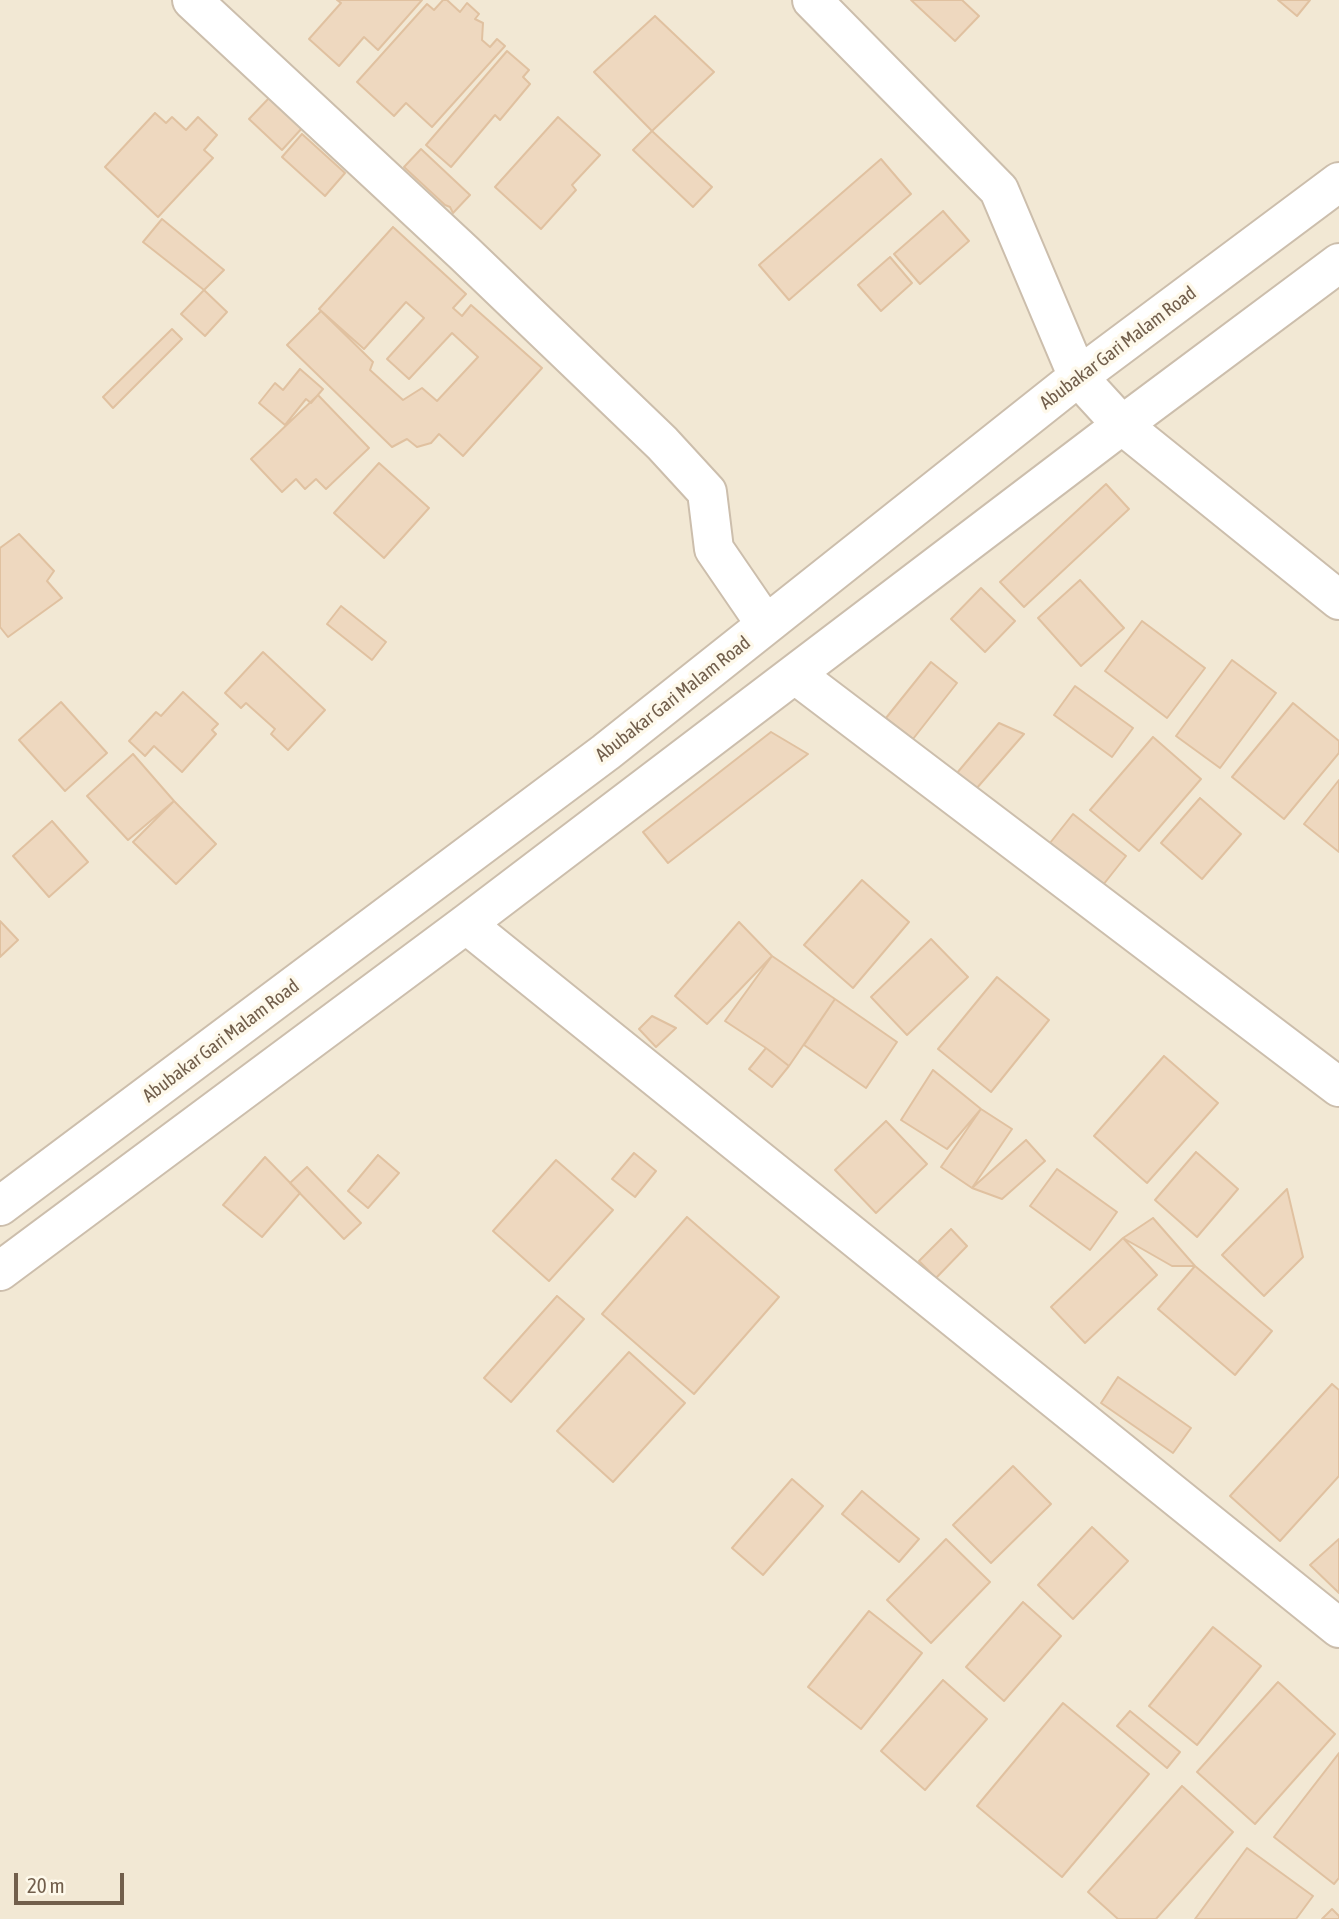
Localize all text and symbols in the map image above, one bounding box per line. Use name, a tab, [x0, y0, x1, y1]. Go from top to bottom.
street label: Abubakar Gari Malam Road	[1035, 282, 1201, 414]
street label: Abubakar Gari Malam Road	[591, 631, 755, 767]
street label: Abubakar Gari Malam Road	[138, 975, 304, 1107]
scale bar	[18, 1860, 128, 1904]
text: 20 m	[27, 1873, 65, 1897]

